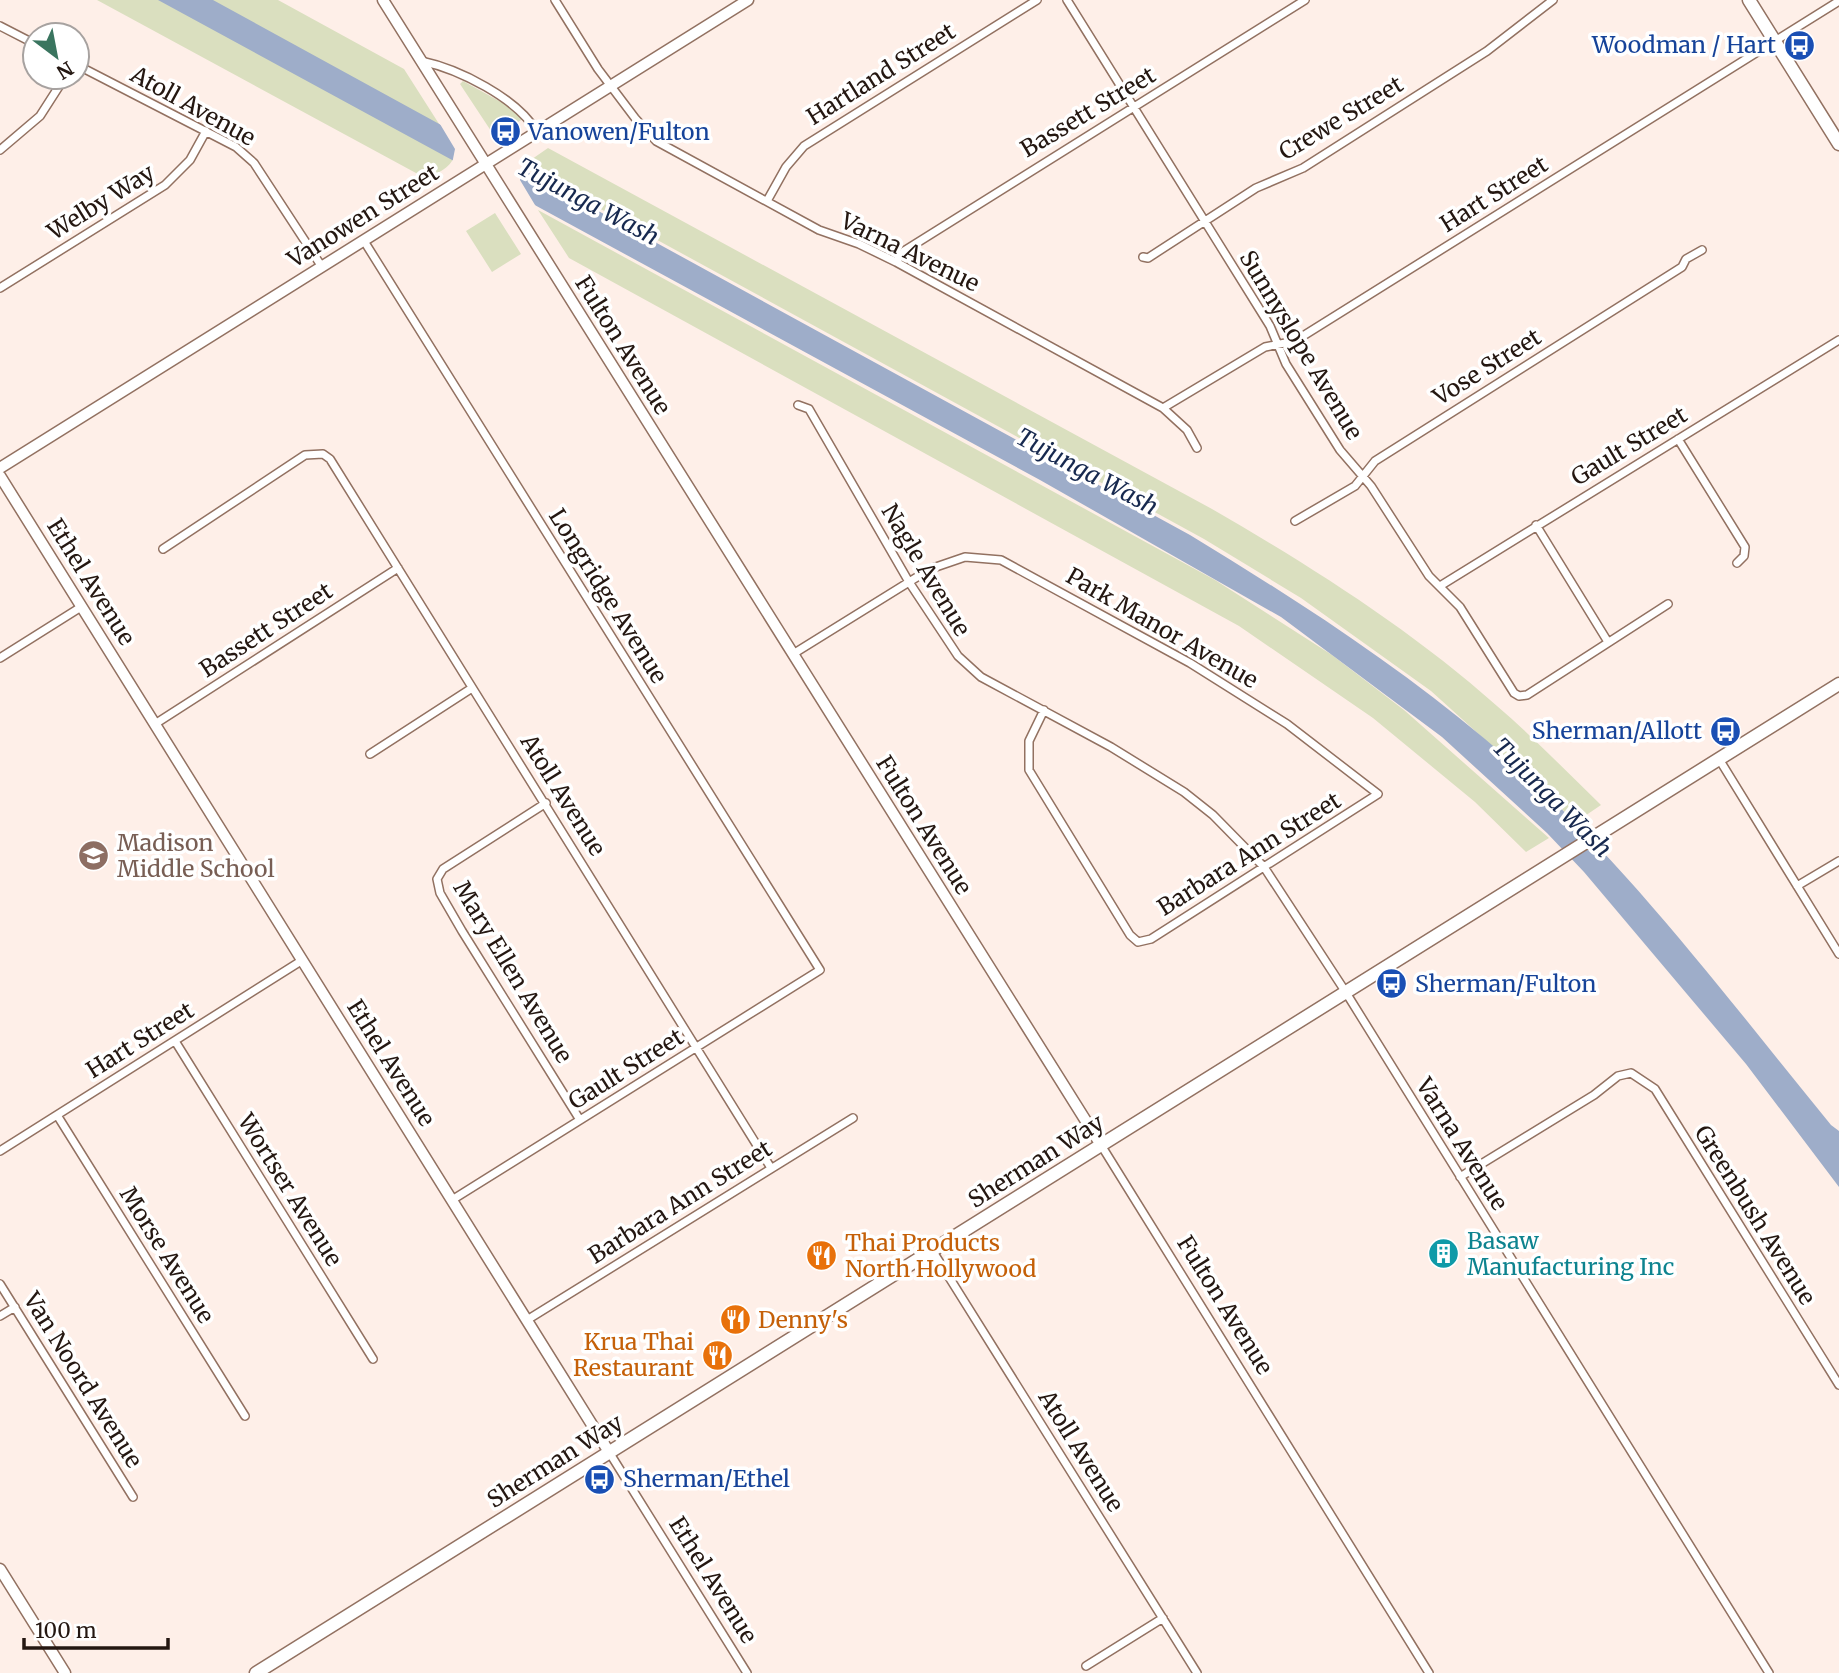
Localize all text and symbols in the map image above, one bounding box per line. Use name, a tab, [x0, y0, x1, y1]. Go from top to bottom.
street label: Hartland Street	[801, 16, 960, 131]
north arrow	[21, 21, 91, 91]
bus stop icon: Woodman / Hart	[1782, 28, 1816, 62]
place label: Woodman / Hart	[1591, 30, 1776, 59]
text: N	[52, 56, 78, 85]
street label: Atoll Avenue	[125, 59, 261, 152]
street label: Bassett Street	[1015, 60, 1161, 163]
street label: Crewe Street	[1274, 69, 1408, 166]
bus stop icon: Vanowen/Fulton	[488, 115, 522, 149]
place label: Vanowen/Fulton	[527, 117, 710, 146]
street label: Hart Street	[1435, 149, 1553, 238]
water label: Tujunga Wash	[512, 151, 665, 252]
street label: Welby Way	[41, 157, 160, 246]
street label: Vanowen Street	[281, 157, 444, 274]
street label: Varna Avenue	[835, 205, 984, 298]
street label: Sunnyslope Avenue	[1234, 245, 1369, 445]
street label: Fulton Avenue	[569, 270, 678, 419]
street label: Vose Street	[1426, 322, 1546, 412]
street label: Gault Street	[1566, 400, 1692, 491]
water label: Tujunga Wash	[1011, 421, 1164, 522]
street label: Nagle Avenue	[876, 498, 977, 641]
street label: Longridge Avenue	[543, 503, 674, 688]
street label: Ethel Avenue	[41, 513, 142, 650]
street label: Park Manor Avenue	[1061, 561, 1263, 694]
street label: Bassett Street	[194, 576, 338, 683]
bus stop icon: Sherman/Allott	[1708, 714, 1742, 748]
place label: Sherman/Allott	[1532, 716, 1702, 745]
street label: Atoll Avenue	[514, 728, 612, 861]
water label: Tujunga Wash	[1486, 731, 1619, 864]
street label: Fulton Avenue	[870, 750, 979, 899]
street label: Barbara Ann Street	[1152, 785, 1346, 922]
place label: Madison Middle School	[117, 828, 275, 883]
school or university icon: Madison Middle School	[77, 839, 111, 873]
street label: Mary Ellen Avenue	[448, 876, 579, 1068]
bus stop icon: Sherman/Fulton	[1375, 967, 1409, 1001]
place label: Sherman/Fulton	[1415, 969, 1597, 998]
street label: Ethel Avenue	[341, 994, 442, 1131]
street label: Hart Street	[81, 995, 199, 1084]
street label: Gault Street	[563, 1022, 689, 1115]
street label: Varna Avenue	[1410, 1071, 1515, 1215]
street label: Wortser Avenue	[231, 1107, 349, 1271]
street label: Sherman Way	[963, 1107, 1109, 1214]
street label: Greenbush Avenue	[1689, 1120, 1822, 1310]
street label: Barbara Ann Street	[583, 1133, 777, 1270]
street label: Morse Avenue	[114, 1181, 221, 1328]
place label: Basaw Manufacturing Inc	[1467, 1226, 1674, 1281]
place label: Thai Products North Hollywood	[845, 1228, 1037, 1283]
street label: Fulton Avenue	[1171, 1230, 1280, 1379]
building icon: Basaw Manufacturing Inc	[1427, 1237, 1461, 1271]
restaurant icon: Thai Products North Hollywood	[805, 1239, 839, 1273]
street label: Van Noord Avenue	[17, 1286, 149, 1473]
restaurant icon: Denny's	[718, 1303, 752, 1337]
place label: Denny's	[758, 1305, 848, 1334]
place label: Krua Thai Restaurant	[573, 1327, 694, 1382]
restaurant icon: Krua Thai Restaurant	[700, 1338, 734, 1372]
street label: Atoll Avenue	[1032, 1384, 1130, 1517]
street label: Sherman Way	[482, 1407, 628, 1514]
bus stop icon: Sherman/Ethel	[583, 1462, 617, 1496]
place label: Sherman/Ethel	[623, 1464, 790, 1493]
street label: Ethel Avenue	[663, 1511, 764, 1648]
scale bar	[24, 1606, 168, 1650]
text: 100 m	[35, 1617, 97, 1644]

